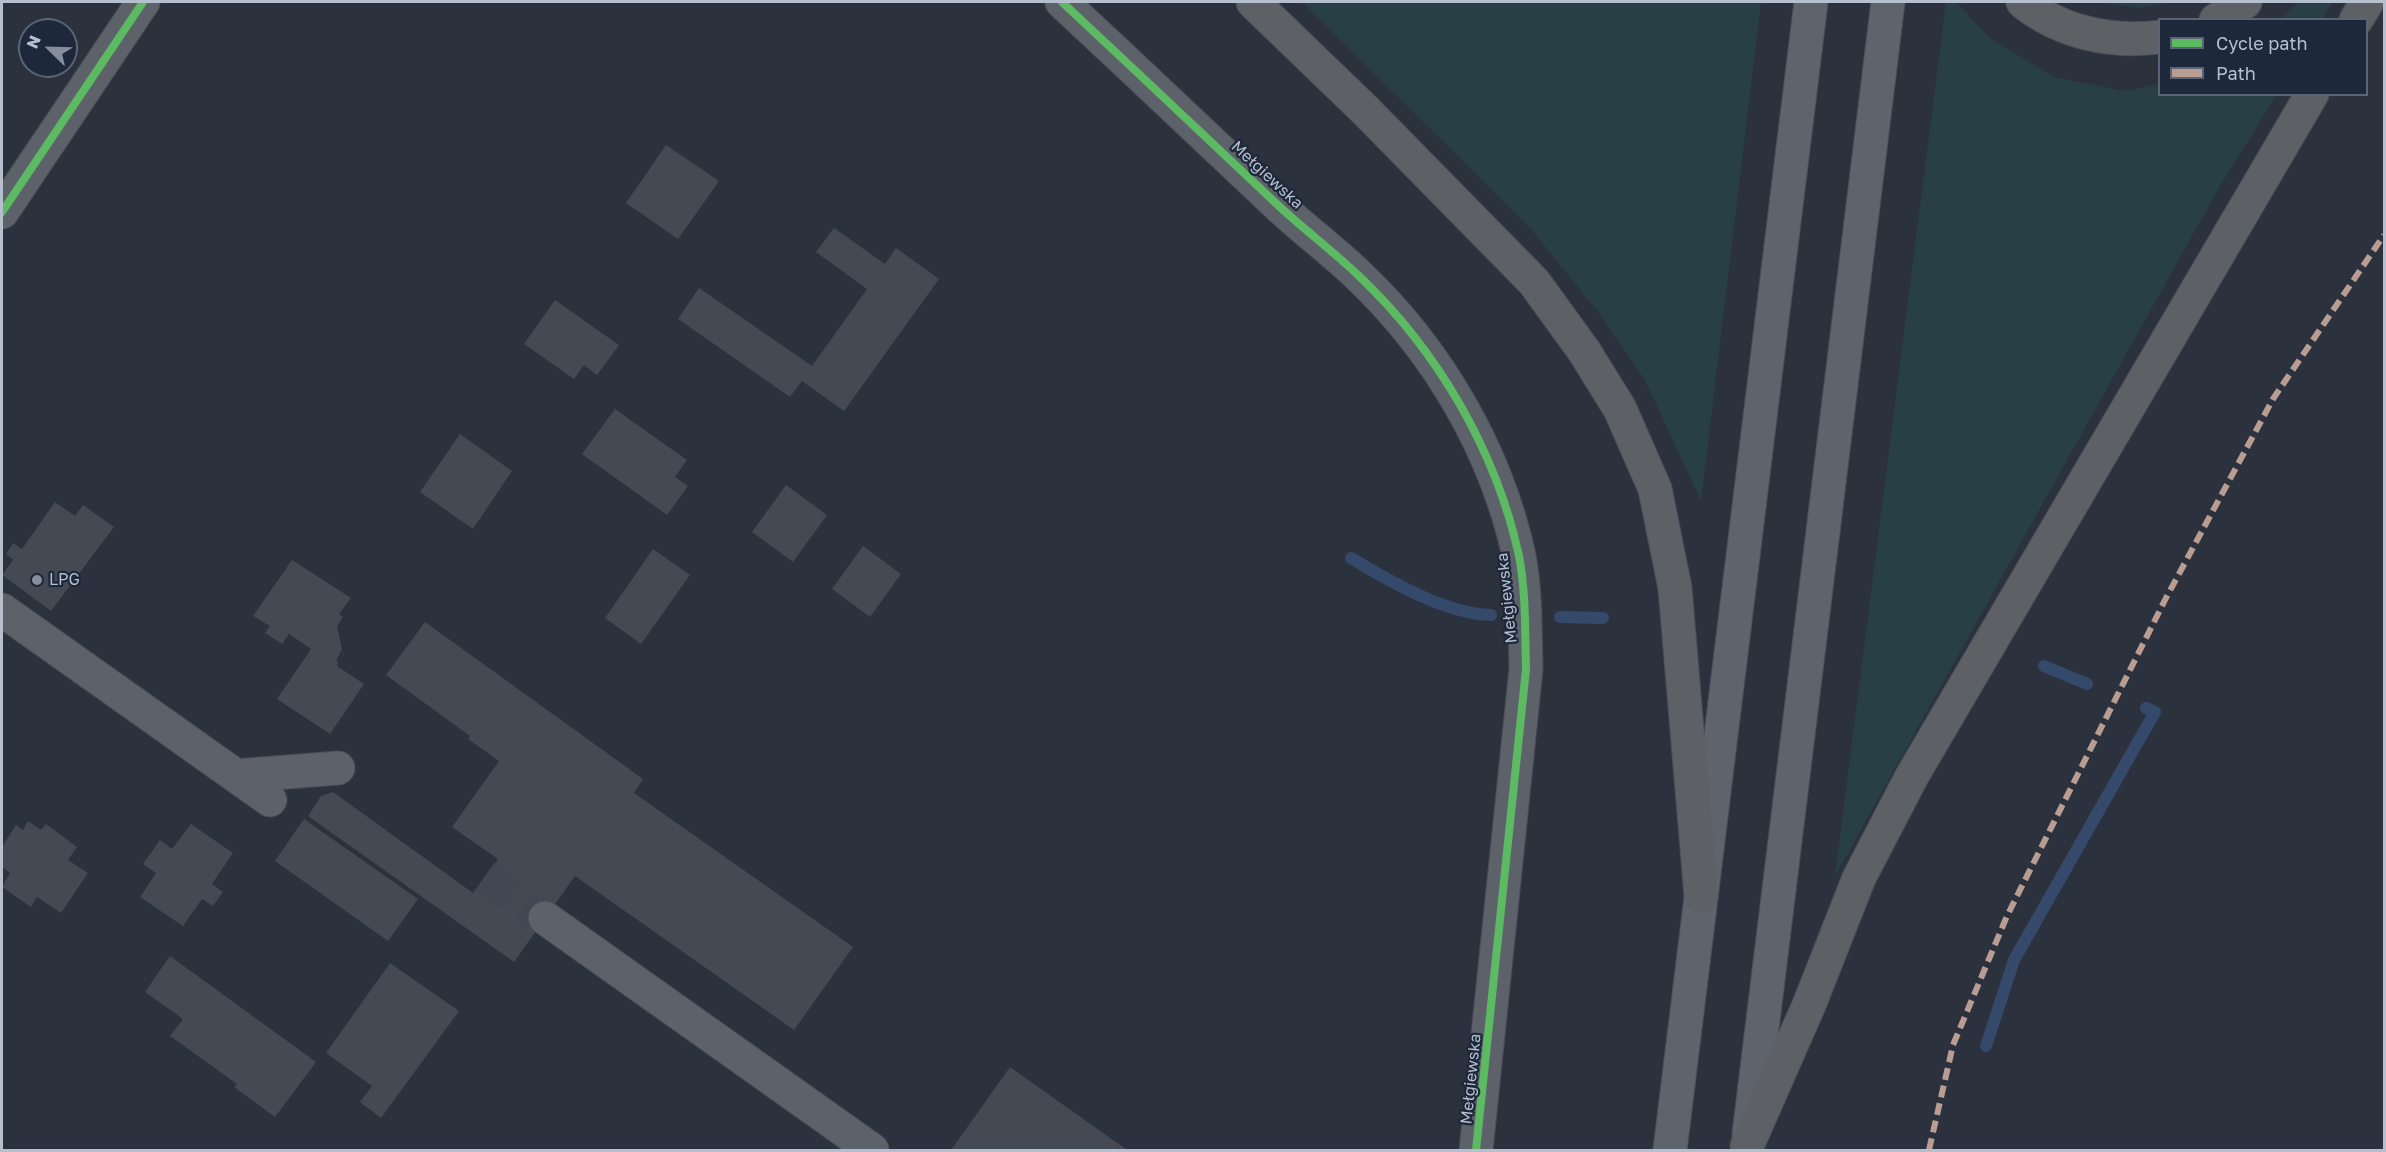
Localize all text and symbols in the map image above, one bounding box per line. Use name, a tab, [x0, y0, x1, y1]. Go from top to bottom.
north arrow	[18, 18, 78, 78]
legend	[2158, 18, 2368, 96]
text: N	[22, 32, 45, 51]
text: Cycle path	[2216, 32, 2308, 54]
text: Path	[2216, 62, 2256, 84]
street label: Mełgiewska	[1227, 137, 1307, 213]
street label: Mełgiewska	[1493, 552, 1521, 644]
place label: LPG	[49, 570, 80, 590]
marker: LPG	[30, 573, 44, 587]
street label: Mełgiewska	[1457, 1033, 1485, 1125]

